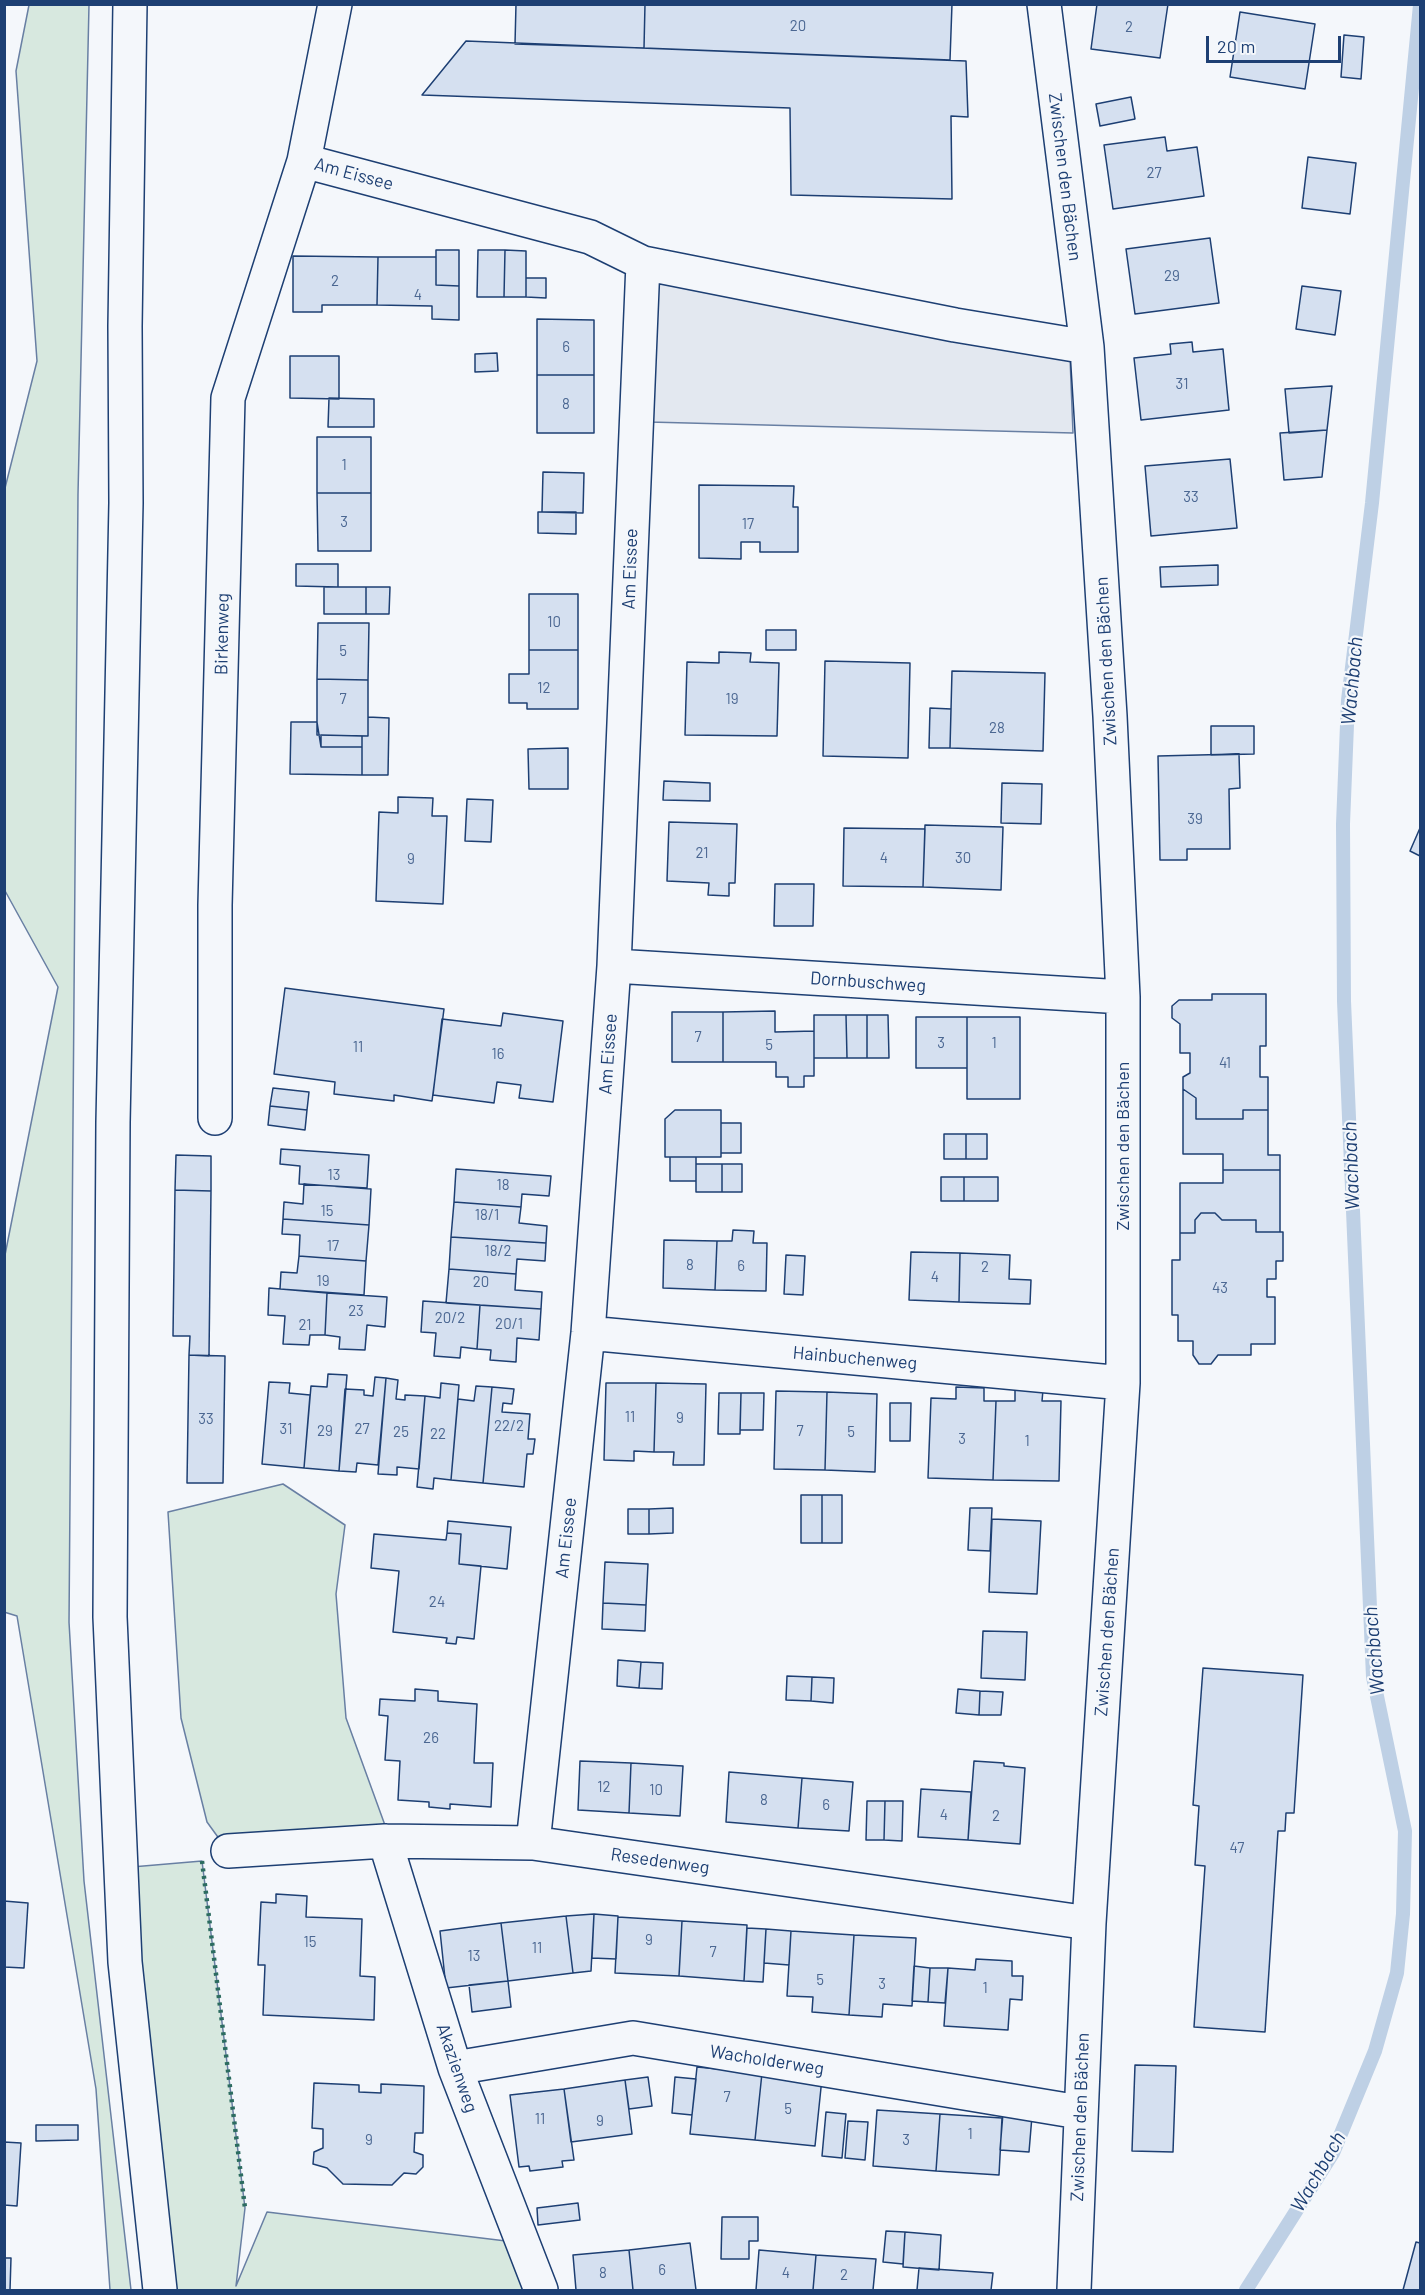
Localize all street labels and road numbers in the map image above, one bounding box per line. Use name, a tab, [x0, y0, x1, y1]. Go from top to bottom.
street label: Zwischen den Bächen	[1044, 92, 1086, 262]
street label: Am Eissee	[312, 153, 396, 195]
street label: Am Eissee	[618, 528, 642, 610]
street label: Zwischen den Bächen	[1091, 576, 1121, 746]
street label: Birkenweg	[210, 593, 234, 675]
street label: Dornbuschweg	[809, 967, 927, 997]
street label: Am Eissee	[594, 1013, 622, 1095]
street label: Zwischen den Bächen	[1112, 1061, 1134, 1231]
street label: Hainbuchenweg	[792, 1342, 918, 1374]
street label: Am Eissee	[551, 1497, 581, 1579]
street label: Zwischen den Bächen	[1090, 1547, 1124, 1717]
street label: Resedenweg	[609, 1843, 711, 1879]
street label: Akazienweg	[432, 2021, 482, 2115]
street label: Zwischen den Bächen	[1066, 2032, 1094, 2202]
street label: Wacholderweg	[708, 2040, 826, 2080]

